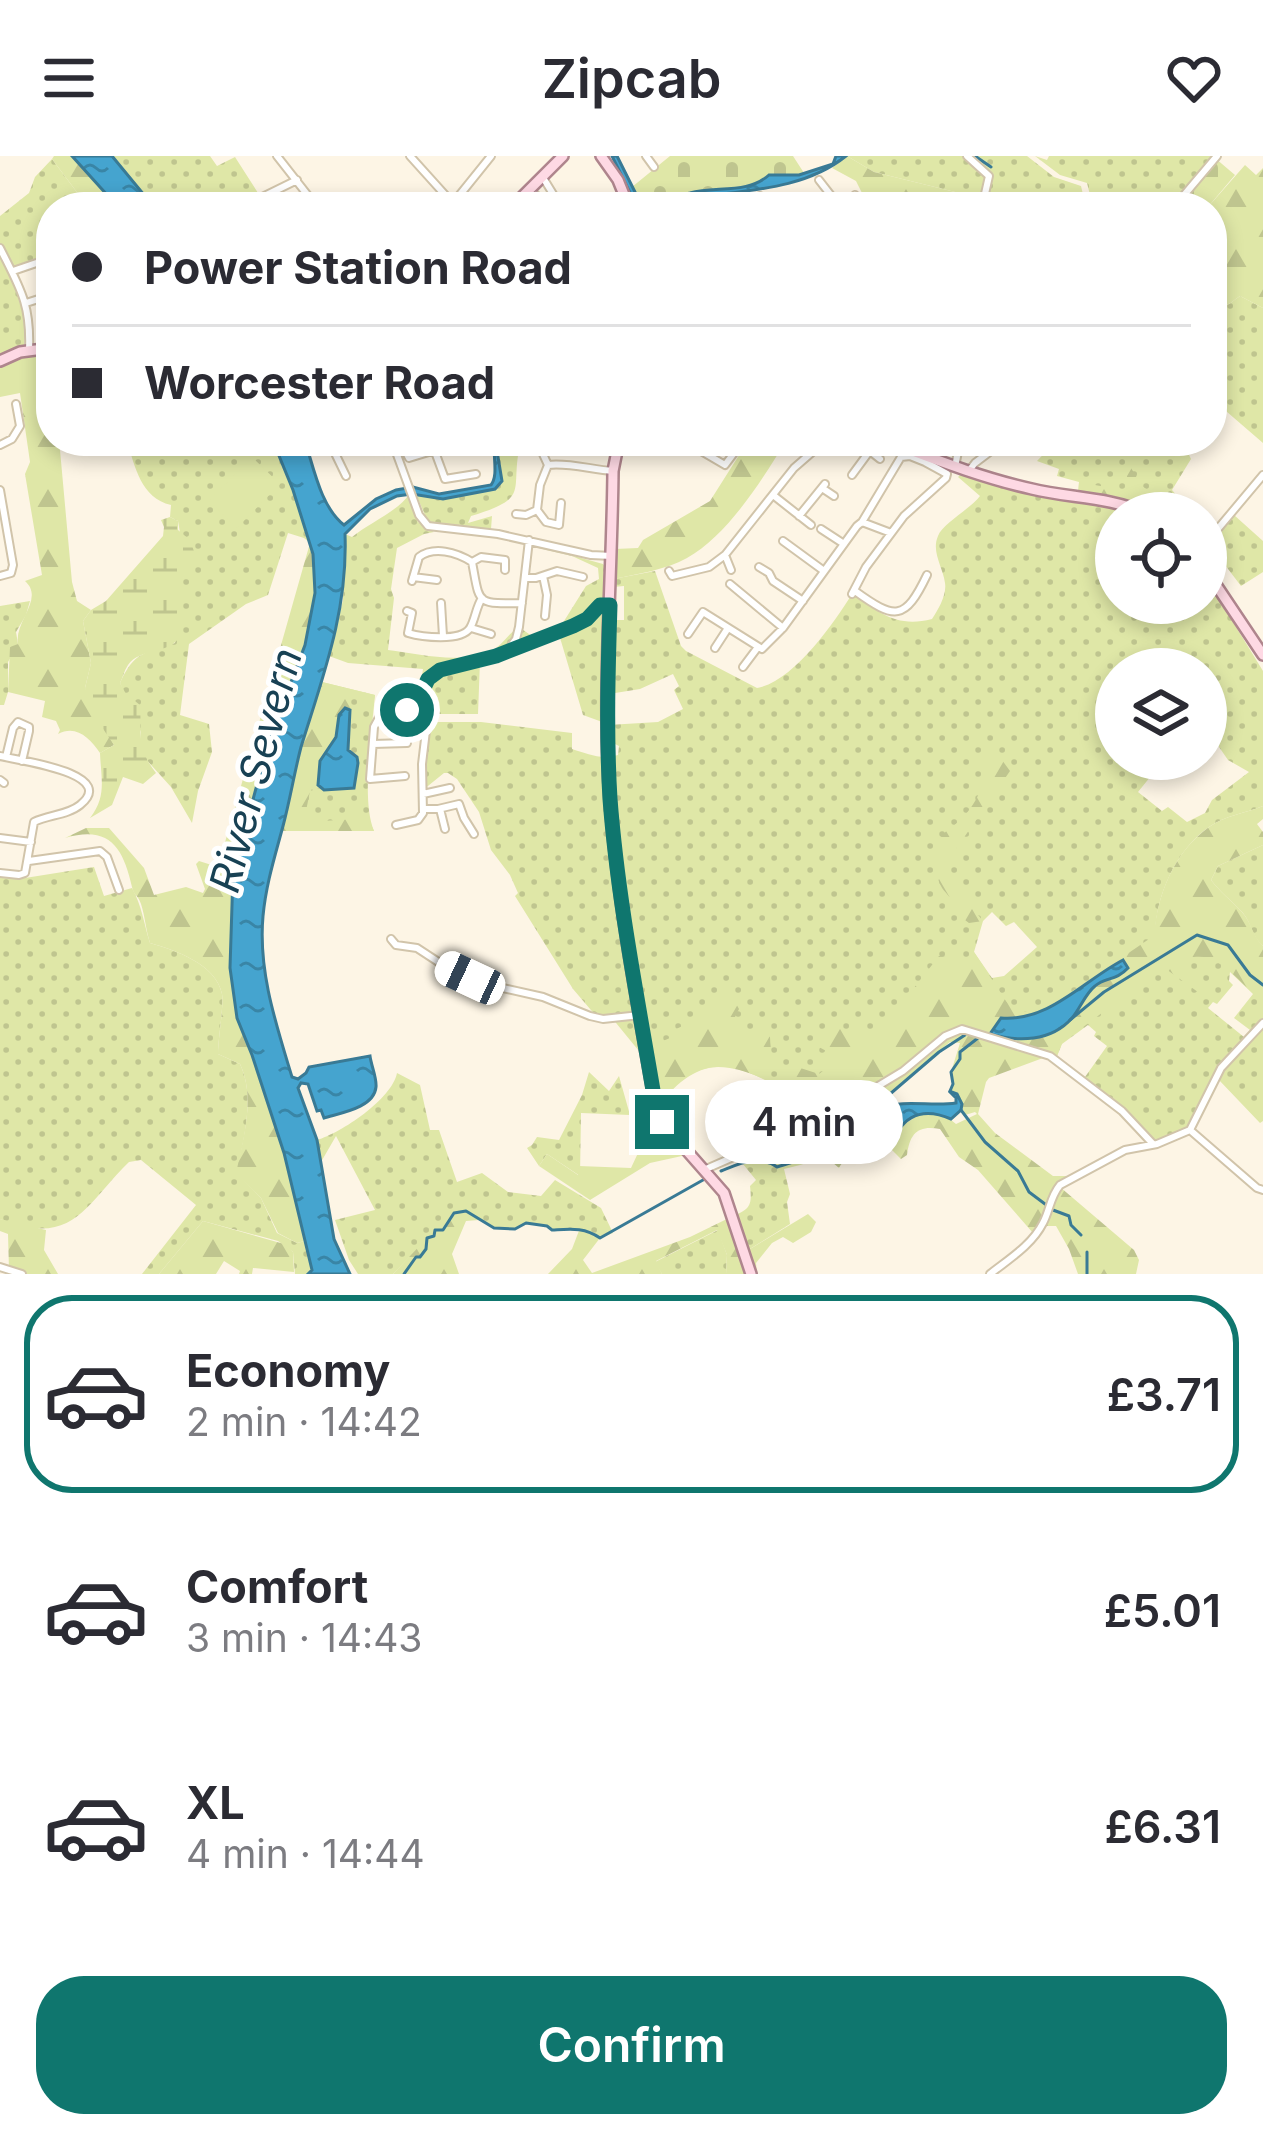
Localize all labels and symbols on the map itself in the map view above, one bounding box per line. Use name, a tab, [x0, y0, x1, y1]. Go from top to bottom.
water label: River Severn	[198, 642, 312, 898]
route start	[380, 683, 434, 737]
car	[430, 946, 510, 1010]
callout: 4 min	[704, 1080, 902, 1164]
route end	[635, 1095, 689, 1149]

